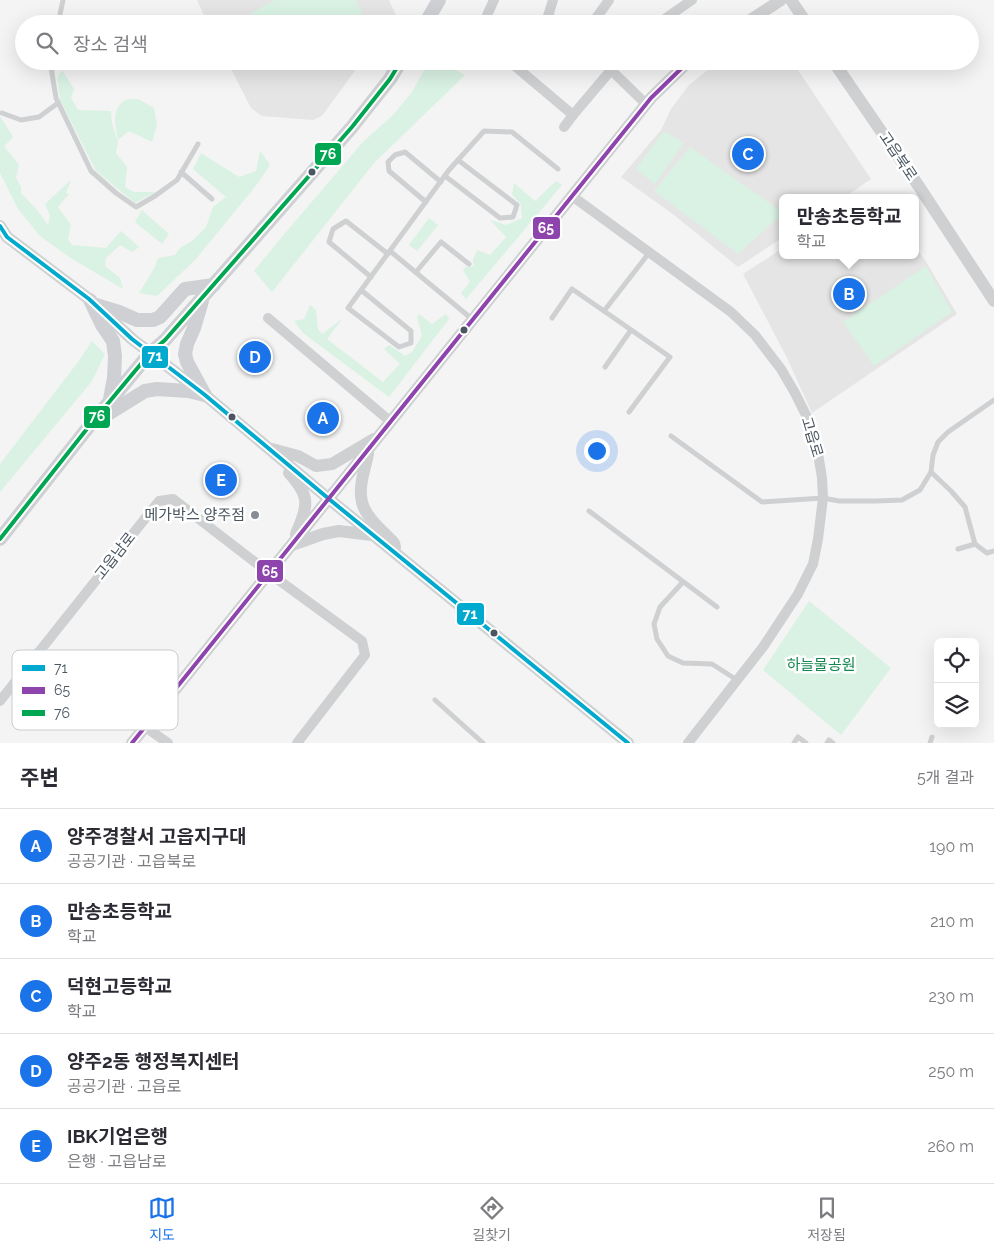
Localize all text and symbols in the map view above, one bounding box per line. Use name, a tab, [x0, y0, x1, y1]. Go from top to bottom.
search box	[15, 15, 979, 70]
icon: search	[33, 29, 61, 57]
text: 장소 검색	[73, 33, 148, 55]
street label: 고읍북로	[875, 128, 921, 184]
pin: C	[732, 135, 764, 173]
line badge: 76	[314, 142, 342, 166]
text: 76	[320, 146, 336, 162]
unlabelled marker	[307, 167, 317, 177]
popup	[779, 194, 919, 259]
text: 만송초등학교	[797, 205, 901, 227]
line badge: 65	[532, 216, 561, 240]
text: 65	[538, 220, 554, 236]
text: 학교	[797, 232, 826, 251]
pin: B	[833, 275, 865, 313]
unlabelled marker	[459, 325, 469, 335]
pin: D	[239, 338, 271, 376]
line badge: 71	[141, 345, 169, 369]
text: 71	[148, 348, 162, 364]
pin: A	[307, 399, 339, 437]
line badge: 76	[83, 405, 111, 429]
text: 76	[89, 408, 105, 424]
unlabelled marker	[227, 412, 237, 422]
street label: 고읍로	[797, 415, 827, 459]
your location	[584, 438, 610, 464]
pin: E	[205, 461, 237, 499]
place label: 메가박스 양주점	[145, 506, 245, 524]
marker: 메가박스 양주점	[249, 509, 261, 521]
street label: 고읍남로	[91, 529, 139, 583]
line badge: 65	[256, 559, 284, 583]
text: 65	[262, 563, 278, 579]
line badge: 71	[456, 602, 485, 626]
text: 71	[463, 606, 477, 622]
unlabelled marker	[489, 628, 499, 638]
map controls	[934, 638, 979, 728]
button: locate	[934, 638, 979, 683]
legend	[12, 650, 178, 730]
park label: 하늘물공원	[786, 656, 856, 674]
text: 71	[54, 660, 67, 676]
text: 65	[54, 682, 70, 698]
button: layers	[934, 683, 979, 728]
text: 76	[54, 705, 70, 721]
text: 주변	[20, 765, 59, 790]
text: 5개 결과	[917, 768, 974, 787]
text: 양주경찰서 고읍지구대	[67, 825, 246, 847]
text: A	[31, 837, 41, 856]
text: 190 m	[929, 837, 974, 856]
text: 공공기관 · 고읍북로	[67, 852, 196, 871]
text: 만송초등학교	[67, 900, 172, 922]
text: B	[31, 912, 41, 931]
text: 210 m	[930, 912, 974, 931]
text: 학교	[67, 927, 96, 946]
text: 덕현고등학교	[67, 975, 172, 997]
text: C	[31, 987, 41, 1006]
text: 230 m	[929, 987, 974, 1006]
text: 학교	[67, 1002, 96, 1021]
text: 양주2동 행정복지센터	[67, 1050, 240, 1072]
text: D	[30, 1062, 42, 1081]
text: 250 m	[928, 1062, 974, 1081]
text: 공공기관 · 고읍로	[67, 1077, 181, 1096]
text: IBK기업은행	[67, 1125, 168, 1147]
text: E	[31, 1137, 41, 1156]
text: 260 m	[927, 1137, 974, 1156]
text: 은행 · 고읍남로	[67, 1152, 167, 1171]
tab: 지도	[148, 1194, 176, 1244]
tab: 길찾기	[472, 1194, 511, 1244]
tab: 저장됨	[807, 1194, 846, 1244]

